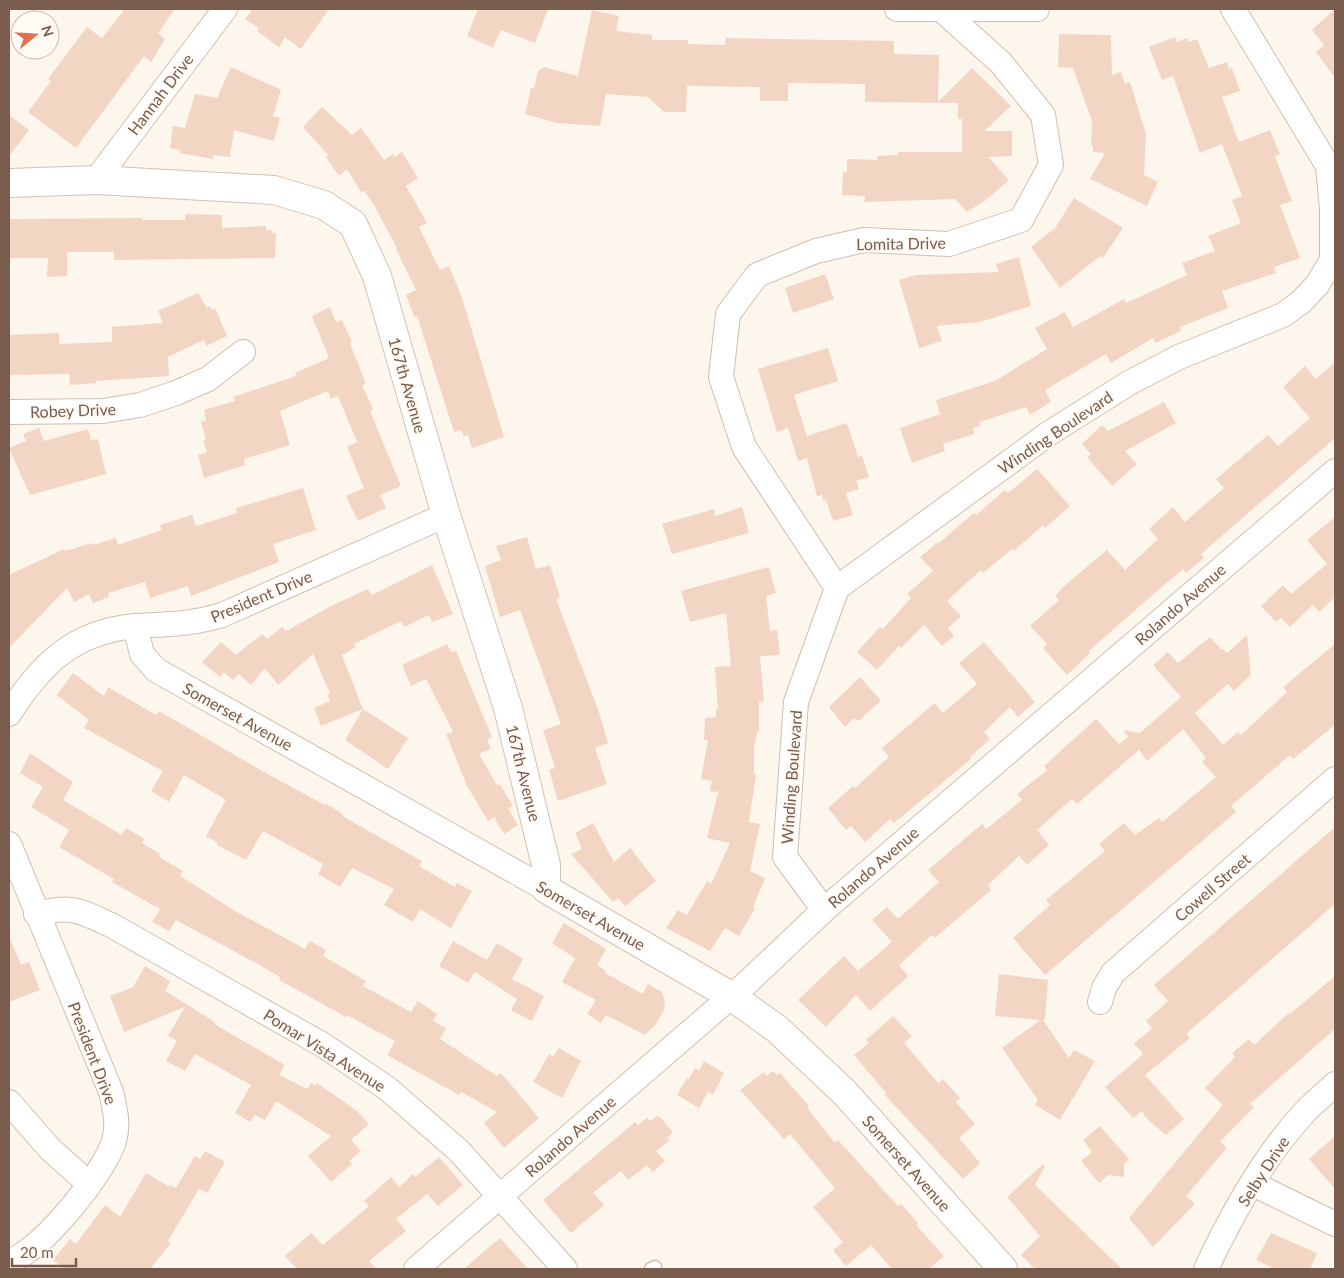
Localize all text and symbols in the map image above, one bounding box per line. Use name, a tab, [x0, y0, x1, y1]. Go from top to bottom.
north arrow	[10, 10, 60, 60]
text: N	[38, 23, 58, 39]
street label: Hannah Drive	[123, 50, 197, 138]
street label: Lomita Drive	[856, 233, 946, 253]
street label: 167th Avenue	[385, 335, 431, 435]
street label: Winding Boulevard	[994, 387, 1116, 477]
street label: Robey Drive	[30, 399, 116, 421]
street label: Rolando Avenue	[1131, 560, 1229, 648]
street label: President Drive	[207, 566, 315, 626]
street label: Somerset Avenue	[180, 678, 296, 754]
street label: Winding Boulevard	[777, 709, 805, 845]
street label: 167th Avenue	[503, 723, 545, 823]
street label: Rolando Avenue	[824, 823, 922, 911]
street label: Cowell Street	[1170, 849, 1254, 925]
street label: Somerset Avenue	[533, 876, 649, 954]
street label: President Drive	[65, 999, 121, 1107]
street label: Pomar Vista Avenue	[261, 1005, 389, 1095]
street label: Rolando Avenue	[521, 1092, 619, 1180]
street label: Somerset Avenue	[859, 1111, 955, 1215]
street label: Selby Drive	[1233, 1132, 1293, 1210]
scale bar	[12, 1236, 76, 1268]
text: 20 m	[20, 1243, 54, 1261]

